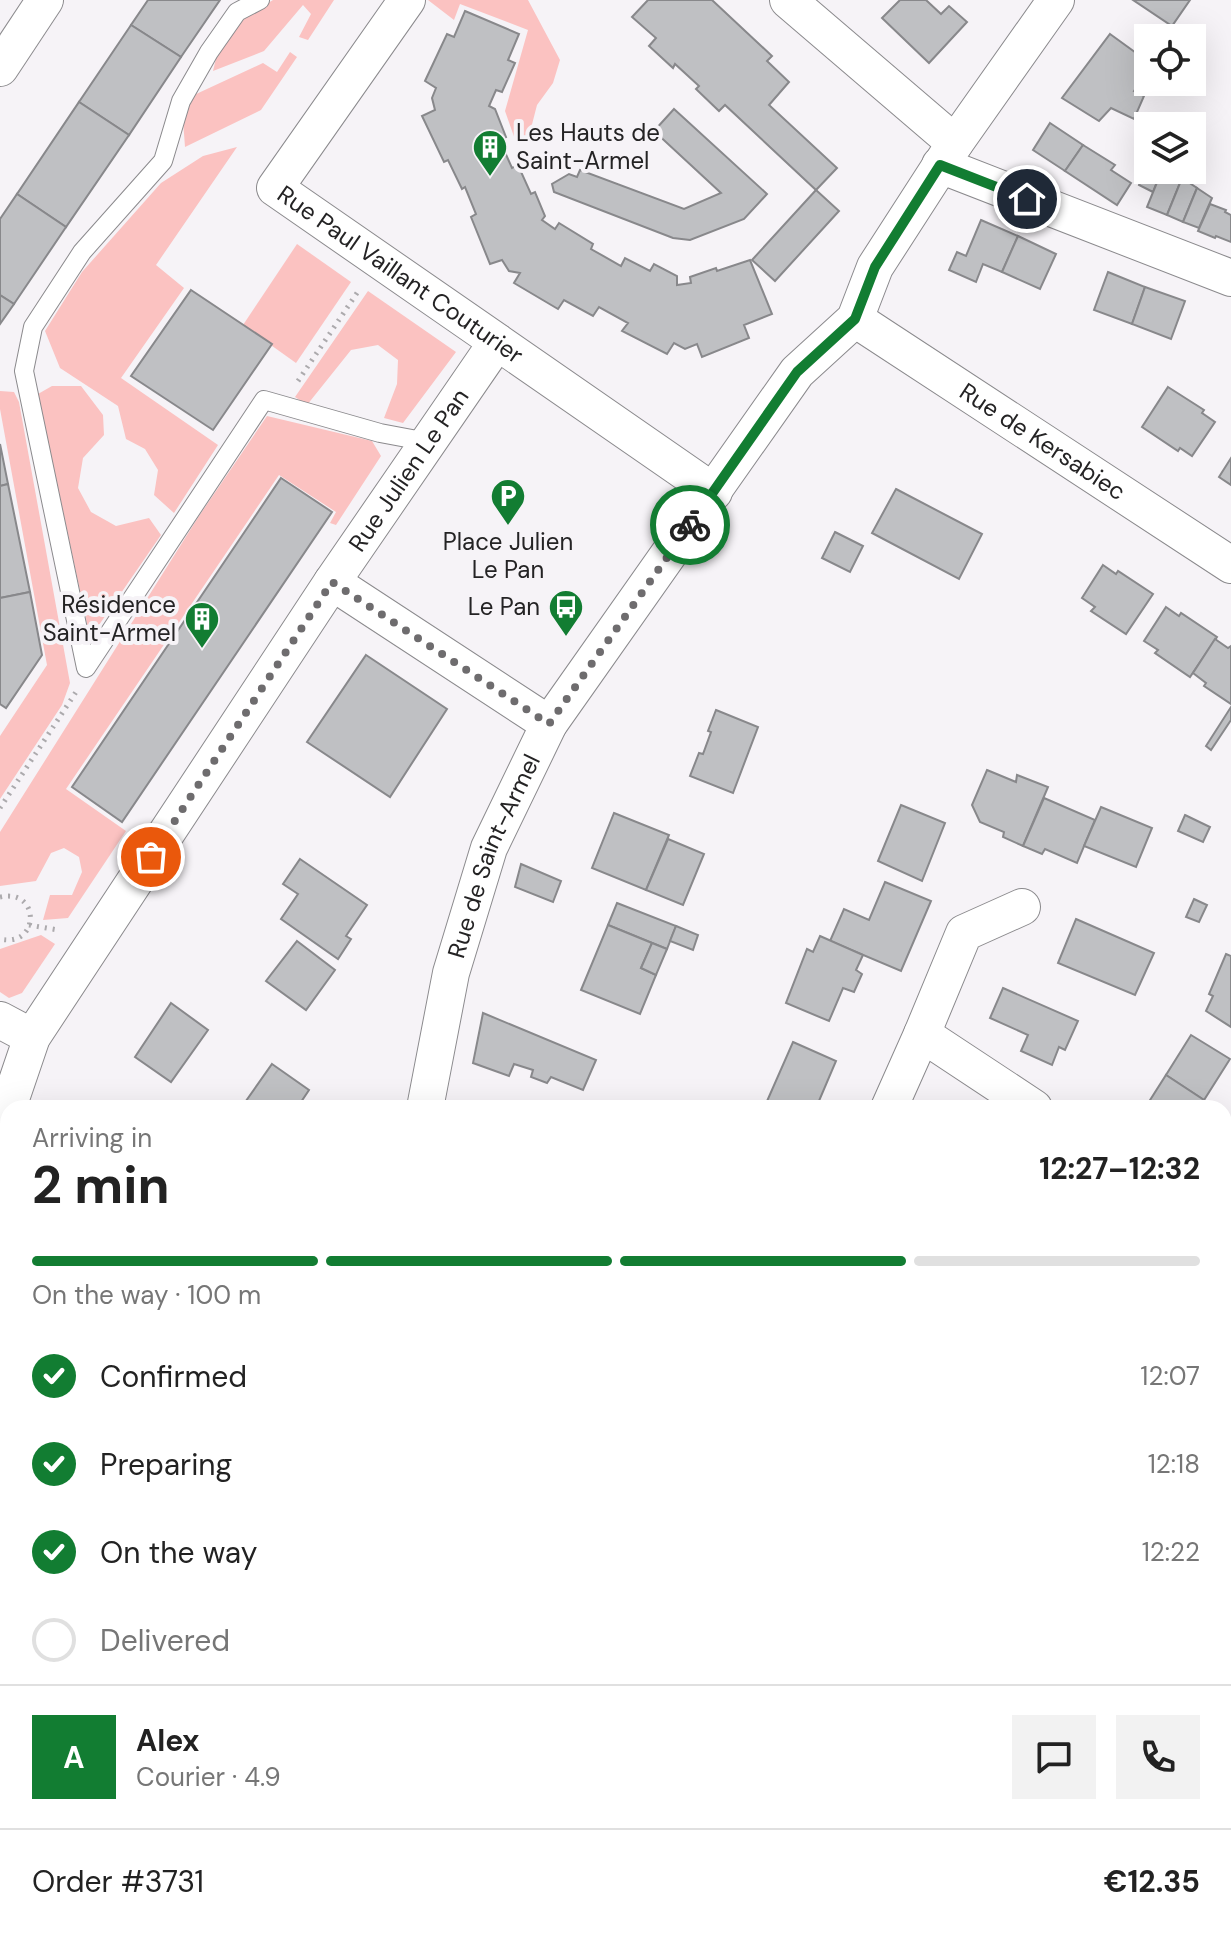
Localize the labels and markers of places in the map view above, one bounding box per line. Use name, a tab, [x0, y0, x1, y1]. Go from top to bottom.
place label: Les Hauts de Saint-Armel	[516, 117, 660, 176]
building icon: Les Hauts de Saint-Armel	[471, 128, 509, 178]
pin	[993, 165, 1061, 233]
parking icon: Place Julien Le Pan	[489, 477, 527, 527]
place label: Place Julien Le Pan	[443, 526, 573, 585]
bus stop icon: Le Pan	[547, 588, 585, 638]
place label: Résidence Saint-Armel	[43, 589, 176, 648]
place label: Le Pan	[468, 591, 540, 622]
building icon: Résidence Saint-Armel	[183, 600, 221, 650]
pin	[117, 823, 185, 891]

